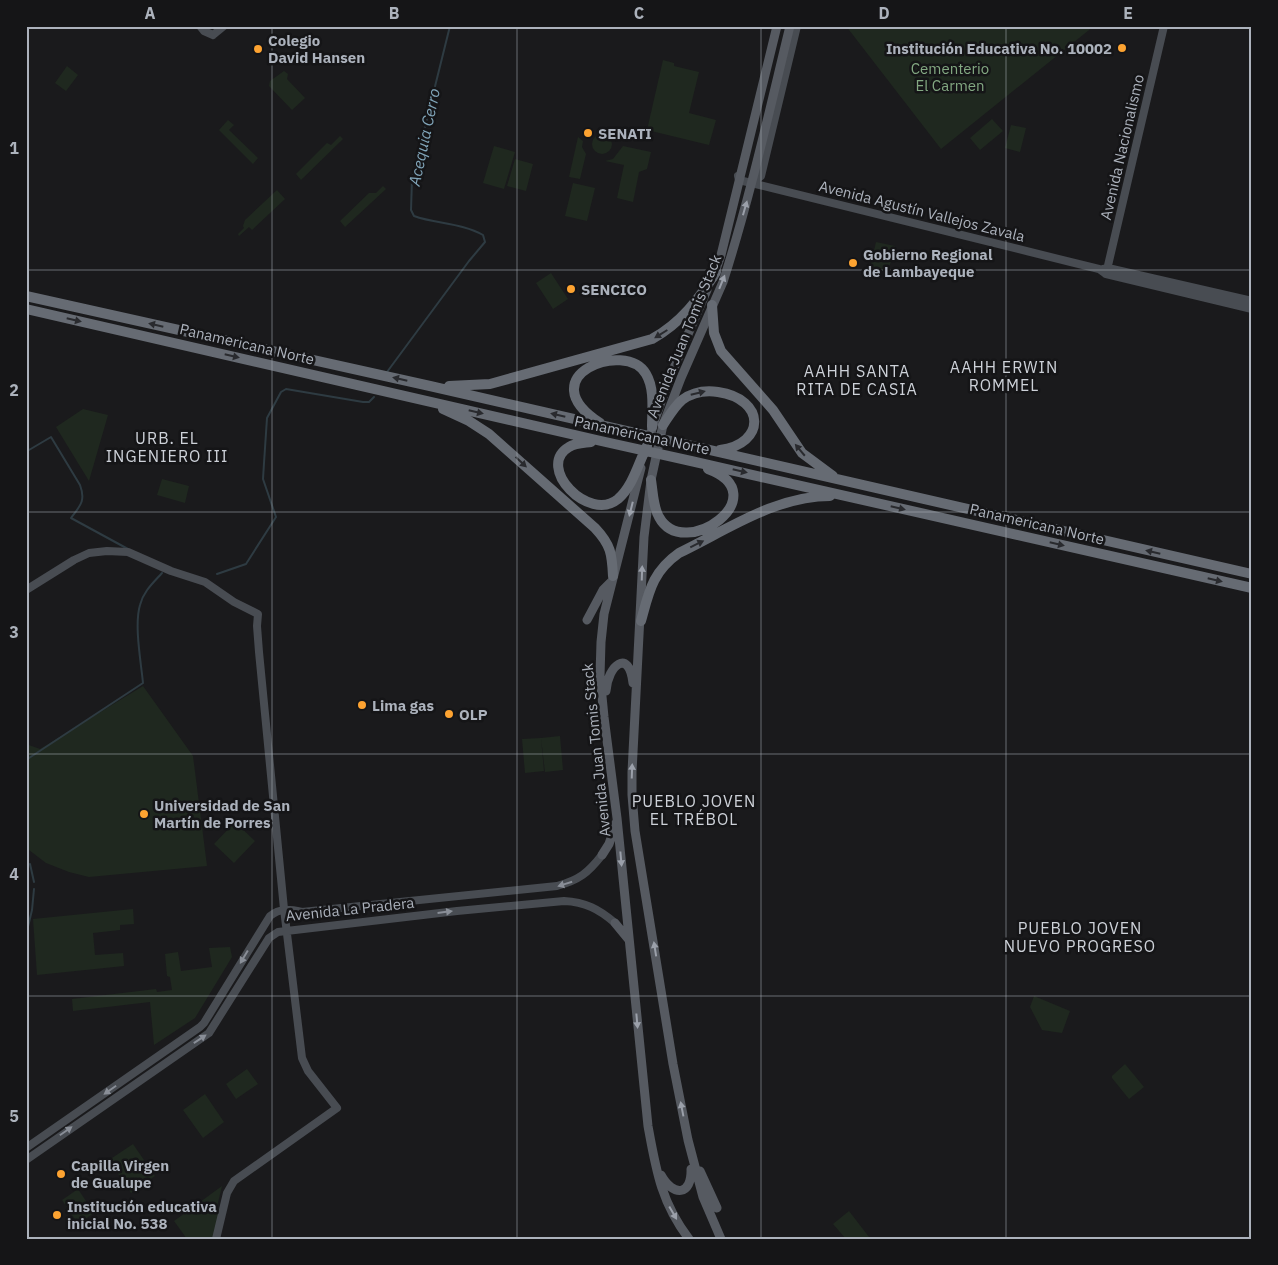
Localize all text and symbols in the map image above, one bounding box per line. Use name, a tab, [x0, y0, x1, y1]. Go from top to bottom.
text: A	[145, 3, 156, 23]
text: B	[389, 3, 400, 23]
text: C	[634, 3, 644, 23]
text: D	[878, 3, 890, 23]
text: E	[1123, 3, 1133, 23]
place label: Colegio David Hansen	[268, 31, 365, 67]
place label: Institución Educativa No. 10002	[886, 39, 1112, 58]
marker: Institución Educativa No. 10002	[1116, 42, 1128, 54]
marker: Colegio David Hansen	[252, 43, 264, 55]
park label: Cementerio El Carmen	[911, 59, 989, 95]
street label: Avenida Nacionalismo	[1096, 72, 1148, 222]
water label: Acequia Cerro	[404, 86, 444, 189]
place label: SENATI	[598, 124, 652, 143]
marker: SENATI	[582, 127, 594, 139]
text: 1	[9, 138, 19, 158]
street label: Avenida Agustín Vallejos Zavala	[817, 176, 1027, 246]
one-way arrow	[742, 200, 750, 215]
place label: Gobierno Regional de Lambayeque	[863, 245, 993, 281]
street label: Avenida Juan Tomis Stack	[642, 251, 726, 421]
marker: Gobierno Regional de Lambayeque	[847, 257, 859, 269]
one-way arrow	[719, 275, 726, 290]
place label: SENCICO	[581, 280, 647, 299]
marker: SENCICO	[565, 283, 577, 295]
one-way arrow	[66, 316, 81, 324]
street label: Panamericana Norte	[178, 319, 316, 369]
one-way arrow	[148, 321, 163, 329]
one-way arrow	[655, 329, 668, 338]
one-way arrow	[225, 352, 240, 360]
district label: AAHH ERWIN ROMMEL	[950, 357, 1058, 395]
district label: AAHH SANTA RITA DE CASIA	[796, 361, 918, 399]
one-way arrow	[392, 375, 407, 383]
text: 2	[9, 380, 19, 400]
one-way arrow	[690, 389, 706, 397]
one-way arrow	[468, 408, 483, 416]
one-way arrow	[550, 411, 565, 419]
street label: Panamericana Norte	[573, 411, 711, 459]
district label: URB. EL INGENIERO III	[106, 428, 228, 466]
one-way arrow	[795, 444, 806, 456]
one-way arrow	[515, 456, 527, 468]
one-way arrow	[732, 468, 748, 476]
street label: Panamericana Norte	[968, 499, 1106, 549]
one-way arrow	[627, 501, 635, 516]
one-way arrow	[891, 504, 907, 512]
one-way arrow	[690, 540, 705, 548]
one-way arrow	[1049, 540, 1064, 548]
one-way arrow	[1146, 548, 1161, 556]
one-way arrow	[638, 565, 646, 581]
one-way arrow	[1207, 576, 1222, 584]
text: 3	[9, 622, 19, 642]
street label: Avenida Juan Tomis Stack	[577, 662, 615, 838]
place label: Lima gas	[372, 696, 435, 715]
marker: Lima gas	[356, 699, 368, 711]
place label: OLP	[459, 705, 488, 724]
marker: OLP	[443, 708, 455, 720]
one-way arrow	[629, 762, 637, 778]
district label: PUEBLO JOVEN EL TRÉBOL	[632, 791, 756, 829]
place label: Universidad de San Martín de Porres	[154, 796, 290, 832]
marker: Universidad de San Martín de Porres	[138, 808, 150, 820]
one-way arrow	[617, 851, 625, 867]
text: 4	[9, 864, 19, 884]
one-way arrow	[557, 880, 572, 888]
street label: Avenida La Pradera	[285, 893, 415, 925]
one-way arrow	[437, 908, 453, 916]
district label: PUEBLO JOVEN NUEVO PROGRESO	[1004, 918, 1156, 956]
one-way arrow	[651, 940, 659, 956]
one-way arrow	[240, 951, 249, 964]
one-way arrow	[633, 1013, 641, 1029]
one-way arrow	[193, 1034, 207, 1044]
one-way arrow	[104, 1084, 117, 1095]
one-way arrow	[677, 1101, 685, 1117]
text: 5	[9, 1106, 19, 1126]
one-way arrow	[59, 1126, 73, 1136]
place label: Capilla Virgen de Gualupe	[71, 1156, 169, 1192]
marker: Capilla Virgen de Gualupe	[55, 1168, 67, 1180]
place label: Institución educativa inicial No. 538	[67, 1197, 217, 1233]
one-way arrow	[668, 1207, 677, 1220]
marker: Institución educativa inicial No. 538	[51, 1209, 63, 1221]

